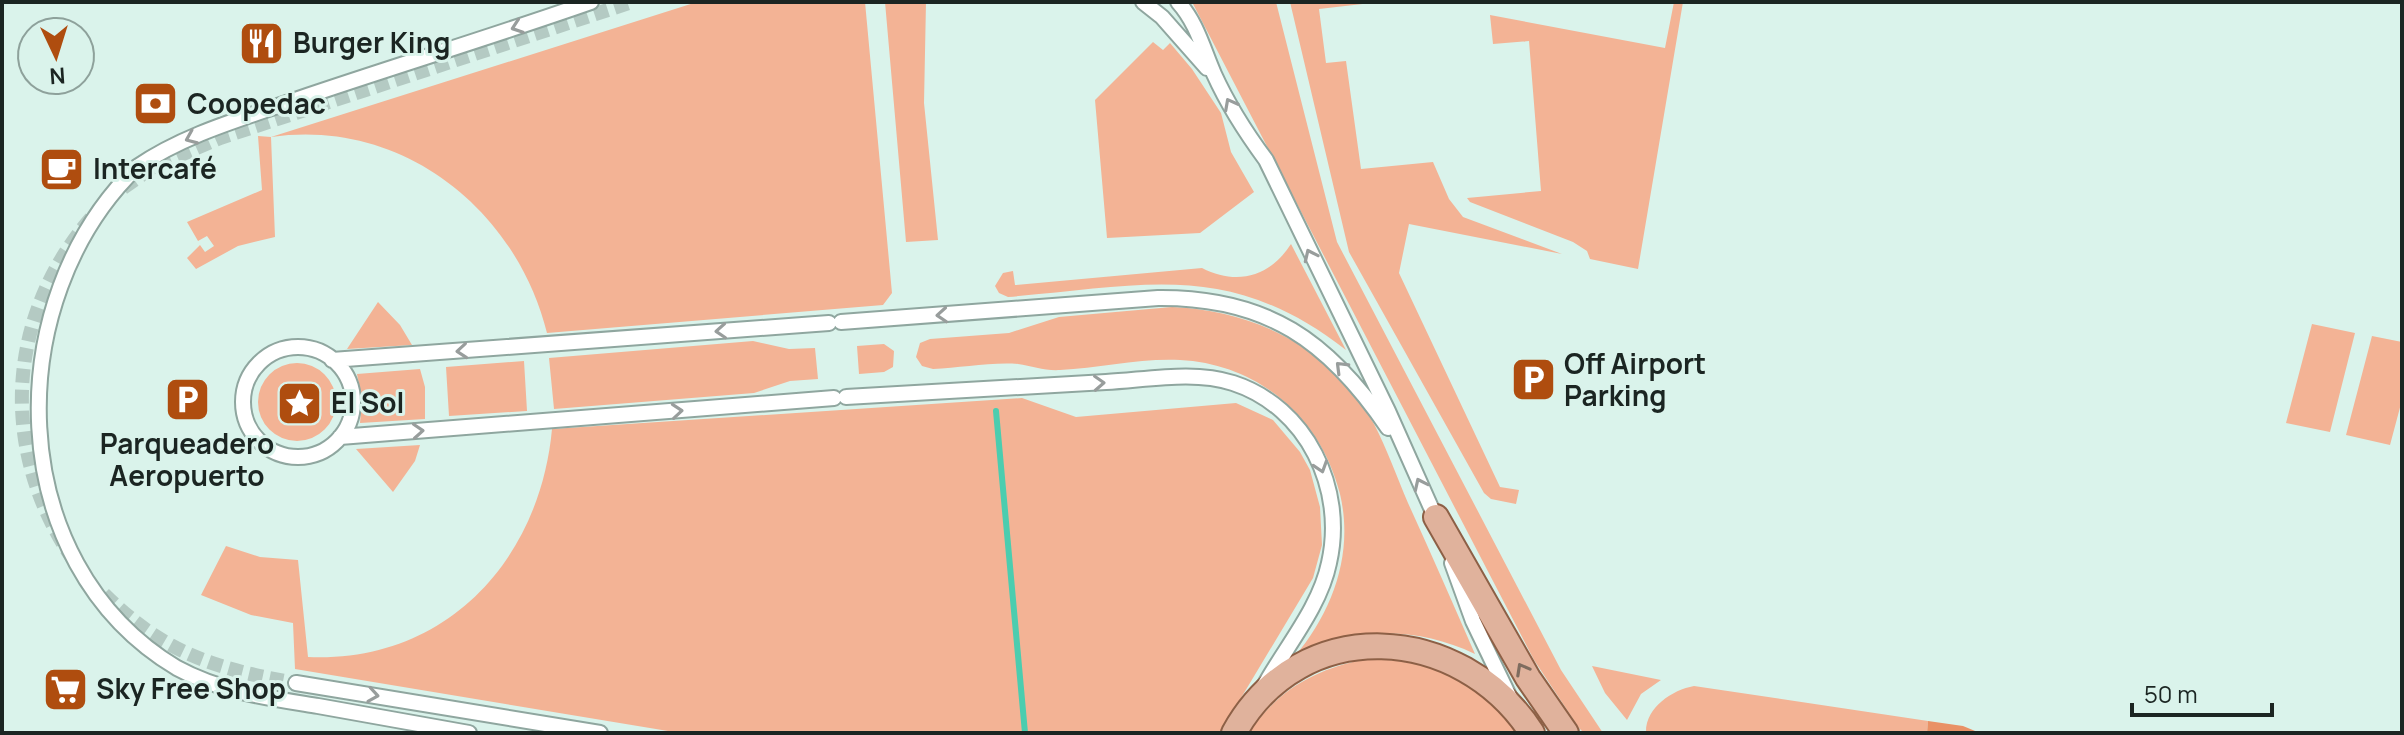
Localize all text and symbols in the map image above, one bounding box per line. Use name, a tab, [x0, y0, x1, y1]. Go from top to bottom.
north arrow	[16, 16, 96, 96]
one-way arrow	[511, 18, 525, 34]
restaurant icon: Burger King	[238, 19, 286, 67]
place label: Burger King	[293, 23, 450, 61]
text: N	[48, 60, 66, 91]
bank icon: Coopedac	[132, 80, 180, 128]
place label: Coopedac	[187, 84, 326, 122]
one-way arrow	[1224, 99, 1240, 113]
one-way arrow	[185, 128, 199, 144]
cafe icon: Intercafé	[38, 145, 86, 193]
place label: Intercafé	[93, 149, 217, 187]
one-way arrow	[1304, 249, 1320, 263]
one-way arrow	[935, 306, 948, 323]
one-way arrow	[714, 322, 727, 339]
one-way arrow	[455, 343, 468, 360]
place label: Off Airport Parking	[1564, 344, 1706, 414]
parking icon: Off Airport Parking	[1509, 356, 1557, 404]
one-way arrow	[1336, 362, 1350, 376]
one-way arrow	[1093, 374, 1106, 391]
parking icon: Parqueadero Aeropuerto	[163, 375, 211, 423]
place icon: El Sol	[276, 379, 324, 427]
place label: El Sol	[331, 383, 404, 421]
one-way arrow	[671, 403, 684, 420]
one-way arrow	[412, 423, 425, 440]
place label: Parqueadero Aeropuerto	[100, 424, 274, 494]
one-way arrow	[1311, 459, 1327, 473]
one-way arrow	[1414, 478, 1430, 492]
one-way arrow	[1517, 662, 1532, 677]
supermarket icon: Sky Free Shop	[41, 665, 89, 713]
scale bar	[2132, 667, 2272, 717]
place label: Sky Free Shop	[96, 669, 286, 707]
text: 50 m	[2144, 677, 2198, 710]
one-way arrow	[366, 686, 379, 703]

